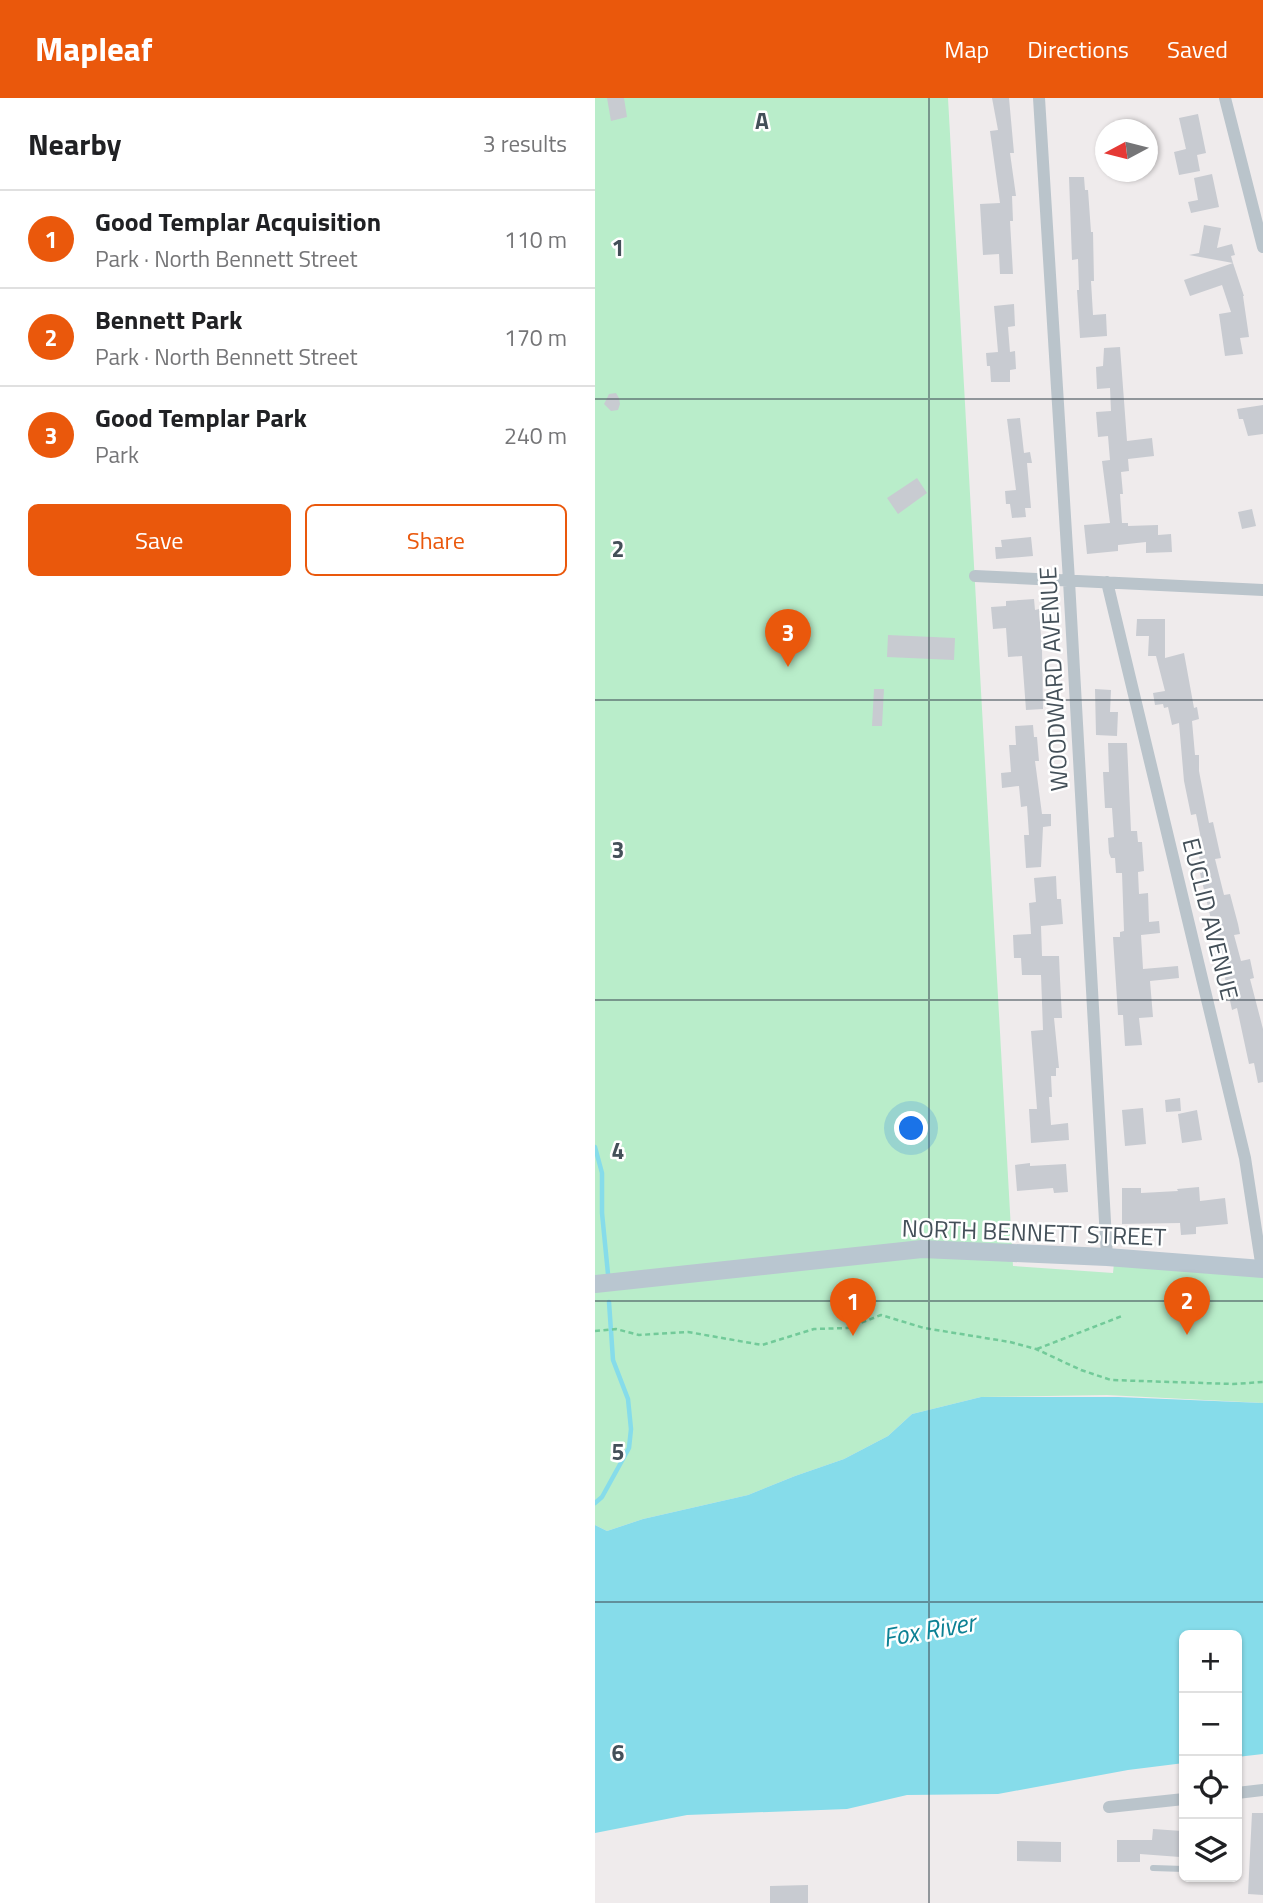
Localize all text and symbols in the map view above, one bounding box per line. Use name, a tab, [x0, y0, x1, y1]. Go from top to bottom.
text: Mapleaf	[35, 24, 153, 74]
text: Map	[944, 31, 989, 67]
text: Directions	[1027, 31, 1129, 67]
text: Saved	[1167, 31, 1228, 67]
text: A	[755, 103, 769, 138]
north arrow	[1095, 119, 1158, 182]
text: Nearby	[28, 121, 121, 167]
text: 3 results	[483, 126, 567, 161]
text: Good Templar Acquisition	[95, 202, 381, 241]
text: 1	[45, 222, 57, 257]
text: 110 m	[504, 222, 567, 257]
text: 1	[612, 230, 624, 265]
text: Park · North Bennett Street	[95, 241, 358, 276]
text: Bennett Park	[95, 300, 242, 339]
text: 2	[45, 320, 57, 355]
text: 170 m	[504, 320, 567, 355]
text: Park · North Bennett Street	[95, 339, 358, 374]
text: Good Templar Park	[95, 398, 307, 437]
text: 3	[45, 418, 57, 453]
text: 240 m	[504, 418, 567, 453]
text: Park	[95, 437, 139, 472]
button: Save	[28, 504, 291, 576]
button: Share	[305, 504, 567, 576]
text: 2	[612, 531, 624, 566]
street label: WOODWARD AVENUE	[1029, 566, 1077, 792]
pin: 3	[765, 609, 811, 667]
text: 3	[612, 832, 624, 867]
street label: EUCLID AVENUE	[1173, 834, 1248, 1004]
your location	[894, 1111, 928, 1145]
text: 4	[612, 1133, 624, 1168]
street label: NORTH BENNETT STREET	[901, 1209, 1167, 1255]
pin: 2	[1164, 1277, 1210, 1335]
pin: 1	[830, 1278, 876, 1336]
text: 5	[612, 1434, 624, 1469]
water label: Fox River	[880, 1602, 981, 1657]
map controls	[1179, 1630, 1242, 1882]
button: +	[1179, 1630, 1242, 1693]
button: −	[1179, 1693, 1242, 1756]
text: 6	[612, 1735, 625, 1770]
button: locate	[1179, 1756, 1242, 1819]
button: layers	[1179, 1819, 1242, 1882]

